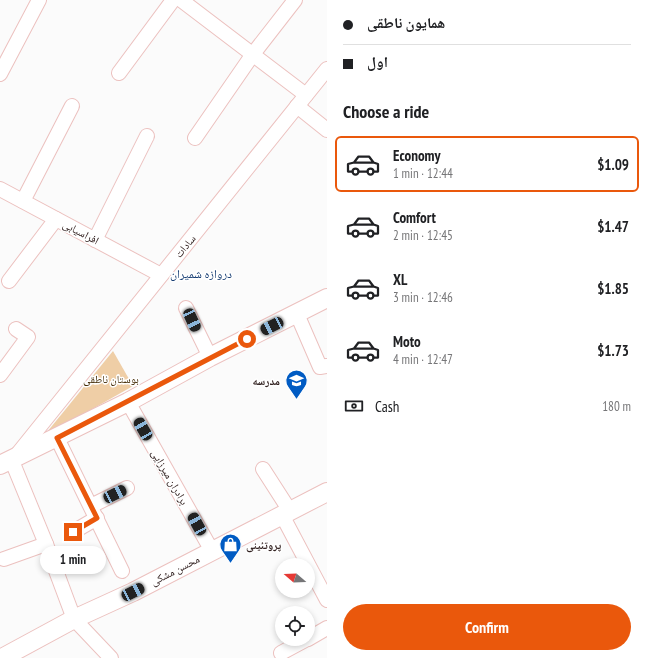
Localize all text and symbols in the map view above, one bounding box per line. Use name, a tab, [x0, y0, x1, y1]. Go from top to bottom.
text: همایون ناطقی	[367, 13, 445, 32]
text: اول	[367, 52, 388, 71]
text: Choose a ride	[343, 100, 429, 123]
icon: car	[345, 146, 381, 182]
text: Economy	[393, 146, 441, 165]
text: $1.09	[597, 155, 629, 174]
text: 1 min · 12:44	[393, 165, 453, 182]
icon: car	[345, 208, 381, 244]
text: Comfort	[393, 208, 436, 227]
street label: افراسیابی	[61, 217, 101, 247]
text: $1.47	[597, 217, 629, 236]
text: 2 min · 12:45	[393, 227, 453, 244]
street label: سادات	[171, 232, 199, 260]
district label: دروازه شمیران	[170, 266, 232, 281]
icon: car	[345, 270, 381, 306]
text: XL	[393, 270, 407, 289]
text: $1.85	[597, 279, 629, 298]
text: 3 min · 12:46	[393, 289, 453, 306]
car	[181, 307, 203, 333]
car	[259, 315, 285, 337]
route start	[238, 330, 256, 348]
icon: car	[345, 332, 381, 368]
text: Moto	[393, 332, 421, 351]
text: $1.73	[597, 341, 629, 360]
text: 4 min · 12:47	[393, 351, 453, 368]
school or university icon: مدرسه	[283, 368, 309, 401]
park label: بوستان ناطقی	[83, 372, 139, 386]
place label: مدرسه	[252, 374, 280, 388]
icon: cash	[343, 395, 365, 417]
text: Cash	[375, 397, 399, 416]
text: 180 m	[602, 398, 631, 415]
car	[132, 416, 154, 442]
street label: برادران میرزایی	[148, 447, 192, 507]
car	[102, 483, 128, 505]
car	[186, 511, 208, 537]
route end	[64, 523, 82, 541]
shop icon: پروتئینی	[218, 532, 244, 565]
place label: پروتئینی	[246, 538, 282, 553]
callout: 1 min	[40, 546, 106, 574]
text: 1 min	[60, 551, 86, 568]
street label: محسن مشکی	[148, 552, 202, 588]
north arrow	[275, 558, 315, 598]
map controls	[275, 558, 315, 646]
car	[120, 581, 146, 603]
button: Confirm	[343, 604, 631, 650]
button: locate	[275, 606, 315, 646]

